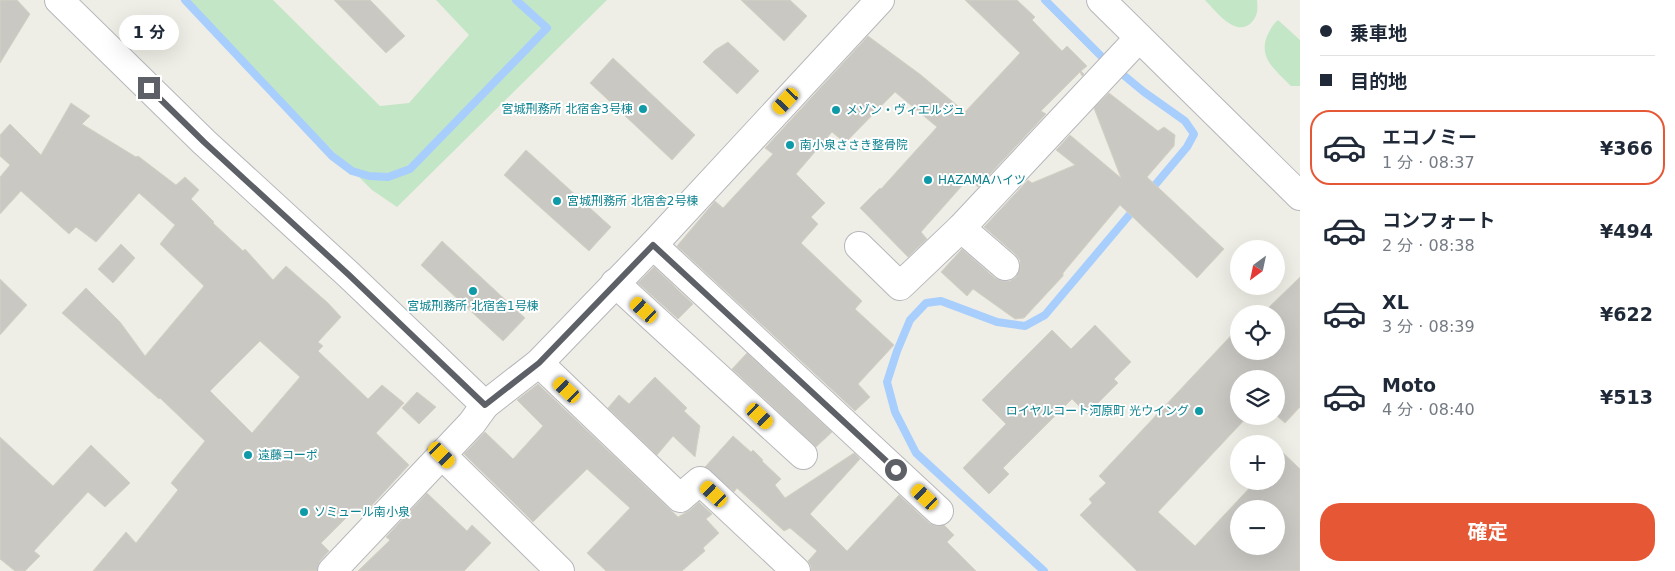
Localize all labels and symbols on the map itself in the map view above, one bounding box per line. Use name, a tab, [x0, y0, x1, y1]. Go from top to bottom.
callout: 1 分	[119, 16, 179, 51]
route end	[138, 77, 160, 99]
car	[770, 85, 801, 117]
place label: 宮城刑務所 北宿舎3号棟	[502, 102, 633, 116]
marker: 宮城刑務所 北宿舎3号棟	[637, 103, 649, 115]
place label: メゾン・ヴィエルジュ	[846, 103, 965, 117]
marker: メゾン・ヴィエルジュ	[830, 104, 842, 116]
place label: 南小泉ささき整骨院	[800, 138, 908, 152]
marker: 南小泉ささき整骨院	[784, 139, 796, 151]
place label: HAZAMAハイツ	[938, 173, 1026, 187]
marker: HAZAMAハイツ	[922, 174, 934, 186]
place label: 宮城刑務所 北宿舎2号棟	[567, 194, 698, 208]
marker: 宮城刑務所 北宿舎2号棟	[551, 195, 563, 207]
north arrow	[1230, 240, 1285, 295]
marker: 宮城刑務所 北宿舎1号棟	[467, 285, 479, 297]
car	[627, 294, 660, 326]
place label: 宮城刑務所 北宿舎1号棟	[407, 299, 539, 313]
car	[550, 374, 583, 406]
car	[743, 400, 776, 432]
place label: ロイヤルコート河原町 光ウイング	[1006, 404, 1189, 418]
marker: ロイヤルコート河原町 光ウイング	[1193, 405, 1205, 417]
car	[426, 439, 457, 471]
place label: 遠藤コーポ	[258, 448, 318, 462]
marker: 遠藤コーポ	[242, 449, 254, 461]
route start	[885, 459, 907, 481]
car	[697, 478, 730, 510]
car	[908, 481, 941, 513]
place label: ソミュール南小泉	[314, 505, 410, 519]
marker: ソミュール南小泉	[298, 506, 310, 518]

